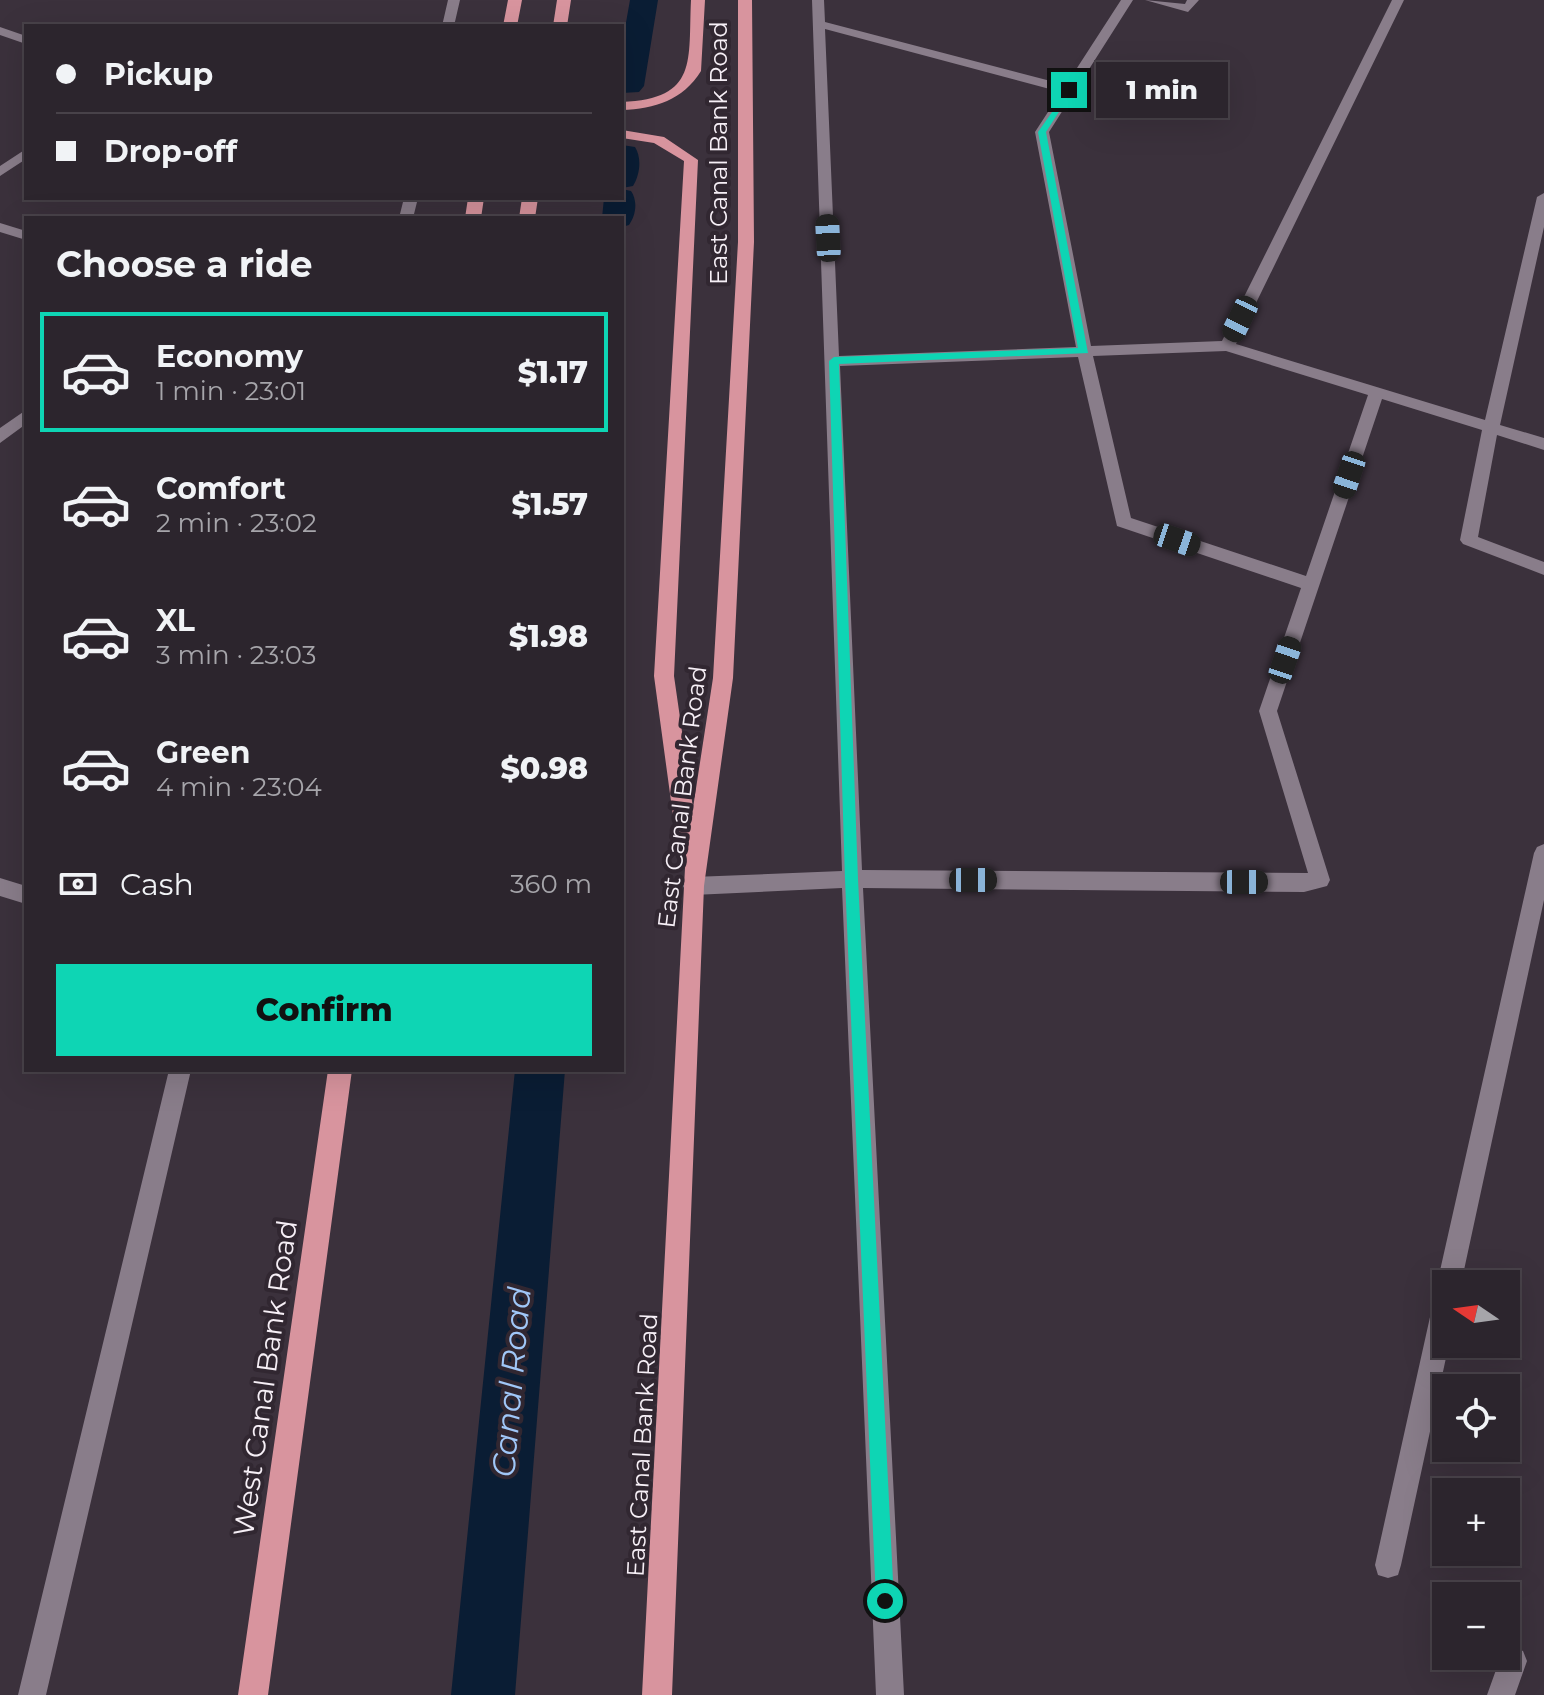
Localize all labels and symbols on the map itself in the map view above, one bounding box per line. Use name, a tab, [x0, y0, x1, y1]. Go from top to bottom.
street label: East Canal Bank Road	[704, 21, 733, 285]
callout: 1 min	[1097, 62, 1229, 118]
route end	[1051, 72, 1087, 108]
car	[815, 213, 841, 263]
car	[1219, 292, 1261, 346]
car	[1330, 448, 1368, 502]
car	[1150, 521, 1204, 559]
car	[1266, 633, 1304, 687]
street label: East Canal Bank Road	[652, 664, 712, 930]
car	[949, 868, 997, 892]
car	[1220, 870, 1268, 894]
street label: West Canal Bank Road	[226, 1218, 304, 1538]
north arrow	[1432, 1270, 1520, 1358]
water label: Canal Road	[483, 1285, 539, 1479]
street label: East Canal Bank Road	[621, 1313, 663, 1577]
route start	[867, 1583, 903, 1619]

